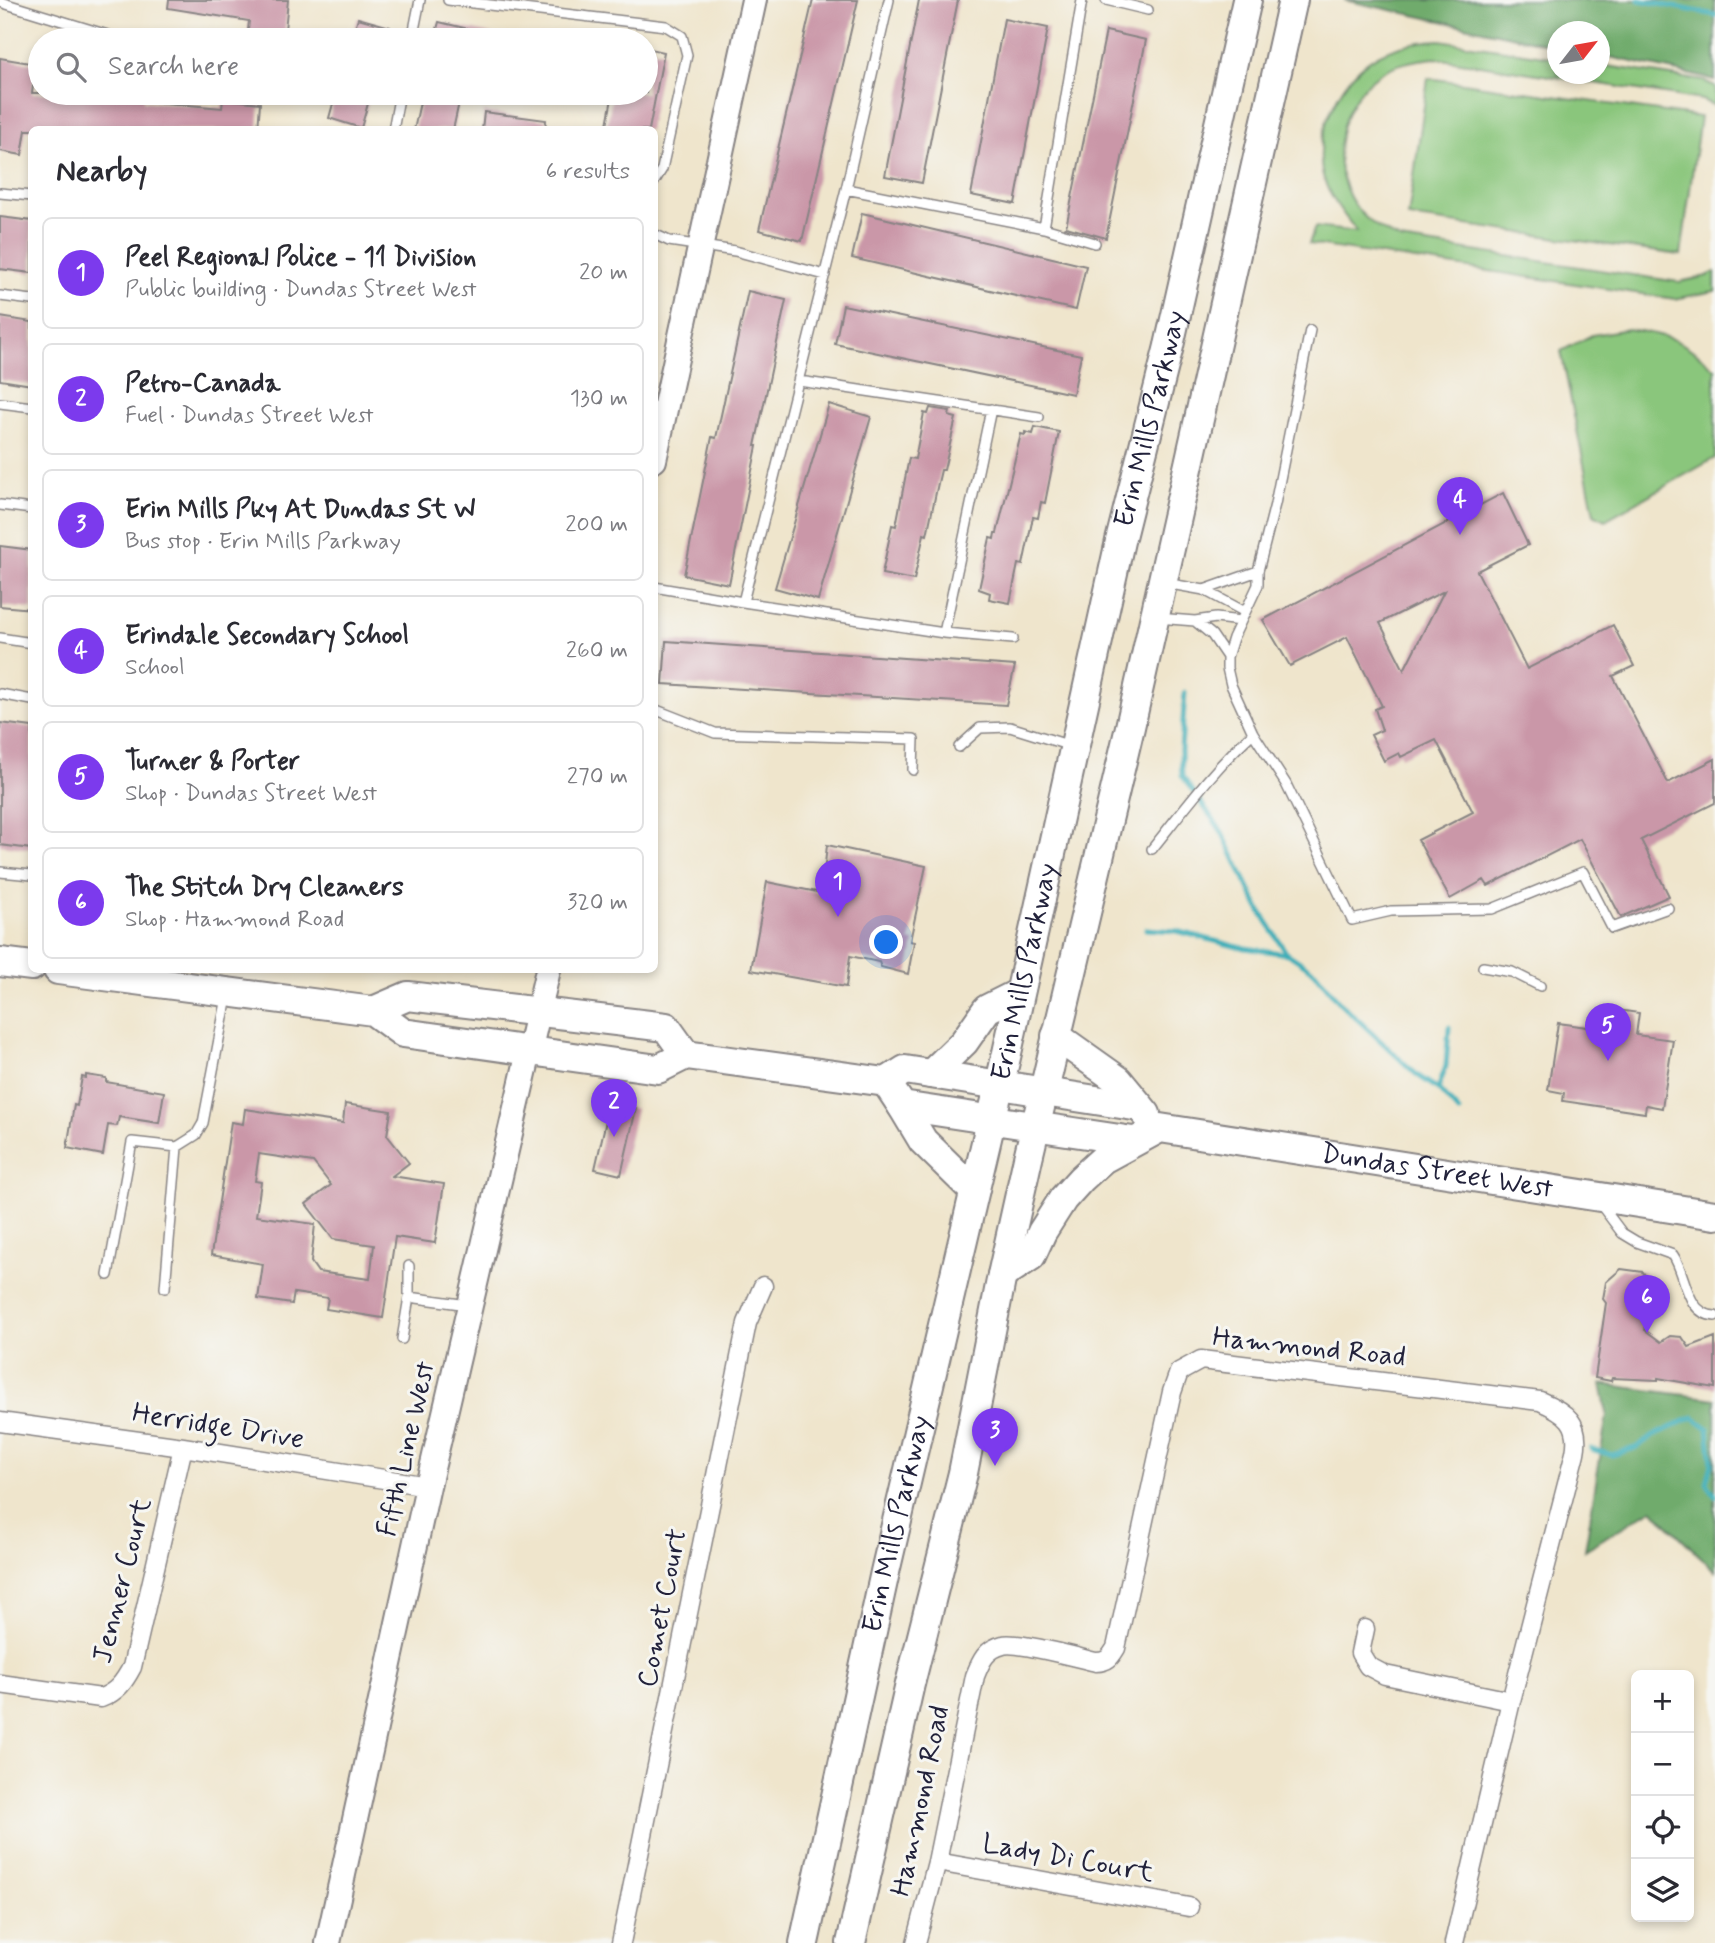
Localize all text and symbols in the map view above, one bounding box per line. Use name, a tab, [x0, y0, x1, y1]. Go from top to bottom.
north arrow	[1547, 21, 1610, 84]
search box	[28, 28, 658, 105]
icon: search	[52, 48, 90, 86]
text: Search here	[108, 50, 239, 84]
text: Nearby	[56, 152, 147, 191]
text: 6 results	[546, 157, 630, 187]
text: Peel Regional Police - 11 Division	[125, 241, 476, 275]
text: 1	[76, 258, 86, 288]
text: 20 m	[579, 258, 628, 288]
text: Public building · Dundas Street West	[125, 275, 477, 305]
street label: Erin Mills Parkway	[1106, 307, 1195, 531]
text: Petro-Canada	[125, 367, 280, 401]
text: 2	[75, 384, 87, 414]
text: 130 m	[570, 384, 628, 414]
text: Fuel · Dundas Street West	[125, 401, 374, 431]
pin: 4	[1437, 477, 1483, 535]
text: Erin Mills Pky At Dundas St W	[125, 493, 475, 527]
text: 3	[76, 510, 86, 540]
text: 200 m	[565, 510, 628, 540]
text: Bus stop · Erin Mills Parkway	[125, 527, 401, 557]
text: Erindale Secondary School	[125, 619, 409, 653]
text: 4	[74, 636, 88, 666]
text: 260 m	[566, 636, 628, 666]
text: School	[125, 653, 185, 683]
text: Turner & Porter	[125, 745, 300, 779]
text: 5	[74, 762, 88, 792]
text: 270 m	[567, 762, 628, 792]
text: Shop · Dundas Street West	[125, 779, 377, 809]
pin: 1	[815, 859, 861, 917]
street label: Erin Mills Parkway	[983, 859, 1067, 1084]
text: The Stitch Dry Cleaners	[125, 871, 404, 905]
text: 6	[75, 888, 87, 918]
text: 320 m	[567, 888, 628, 918]
text: Shop · Hammond Road	[125, 905, 344, 935]
your location	[869, 925, 903, 959]
pin: 5	[1585, 1003, 1631, 1061]
pin: 2	[591, 1079, 637, 1137]
street label: Dundas Street West	[1318, 1135, 1556, 1208]
pin: 6	[1624, 1275, 1670, 1333]
street label: Hammond Road	[1211, 1319, 1407, 1377]
street label: Fifth Line West	[369, 1357, 445, 1540]
street label: Herridge Drive	[129, 1395, 306, 1462]
pin: 3	[972, 1408, 1018, 1466]
street label: Erin Mills Parkway	[854, 1412, 940, 1636]
street label: Jenner Court	[85, 1494, 162, 1668]
street label: Comet Court	[629, 1525, 697, 1691]
map controls	[1631, 1670, 1694, 1922]
button: +	[1631, 1670, 1694, 1733]
street label: Hammond Road	[883, 1702, 959, 1900]
button: −	[1631, 1733, 1694, 1796]
button: locate	[1631, 1796, 1694, 1859]
street label: Lady Di Court	[980, 1826, 1157, 1892]
button: layers	[1631, 1859, 1694, 1922]

